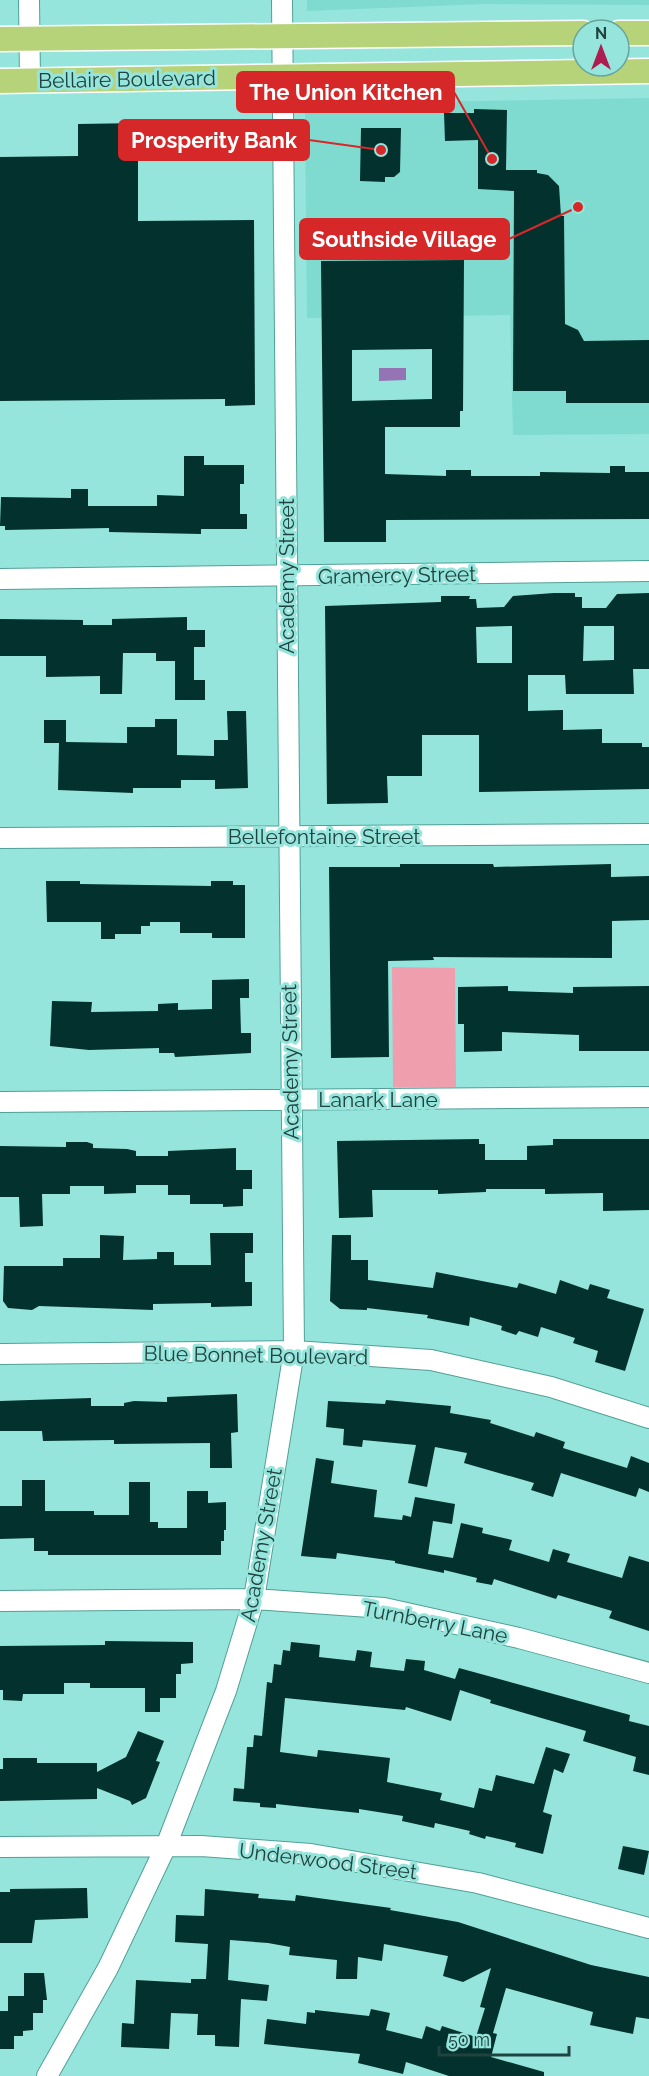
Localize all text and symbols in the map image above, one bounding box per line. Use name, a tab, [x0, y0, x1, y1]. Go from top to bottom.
north arrow	[571, 18, 631, 78]
text: N	[595, 24, 607, 43]
street label: Bellaire Boulevard	[38, 65, 216, 93]
callout: The Union Kitchen	[237, 72, 454, 112]
text: The Union Kitchen	[249, 79, 443, 105]
callout: Prosperity Bank	[119, 120, 309, 160]
text: Prosperity Bank	[131, 127, 298, 153]
callout: Southside Village	[300, 219, 509, 259]
text: Southside Village	[312, 226, 496, 252]
street label: Academy Street	[274, 498, 299, 654]
street label: Gramercy Street	[318, 561, 476, 589]
street label: Bellefontaine Street	[228, 824, 420, 849]
street label: Academy Street	[276, 984, 304, 1140]
street label: Lanark Lane	[318, 1087, 438, 1112]
street label: Blue Bonnet Boulevard	[143, 1341, 369, 1369]
street label: Academy Street	[235, 1466, 287, 1624]
street label: Turnberry Lane	[360, 1596, 510, 1648]
street label: Underwood Street	[238, 1838, 418, 1884]
scale bar	[439, 2019, 570, 2057]
text: 50 m	[448, 2029, 490, 2050]

